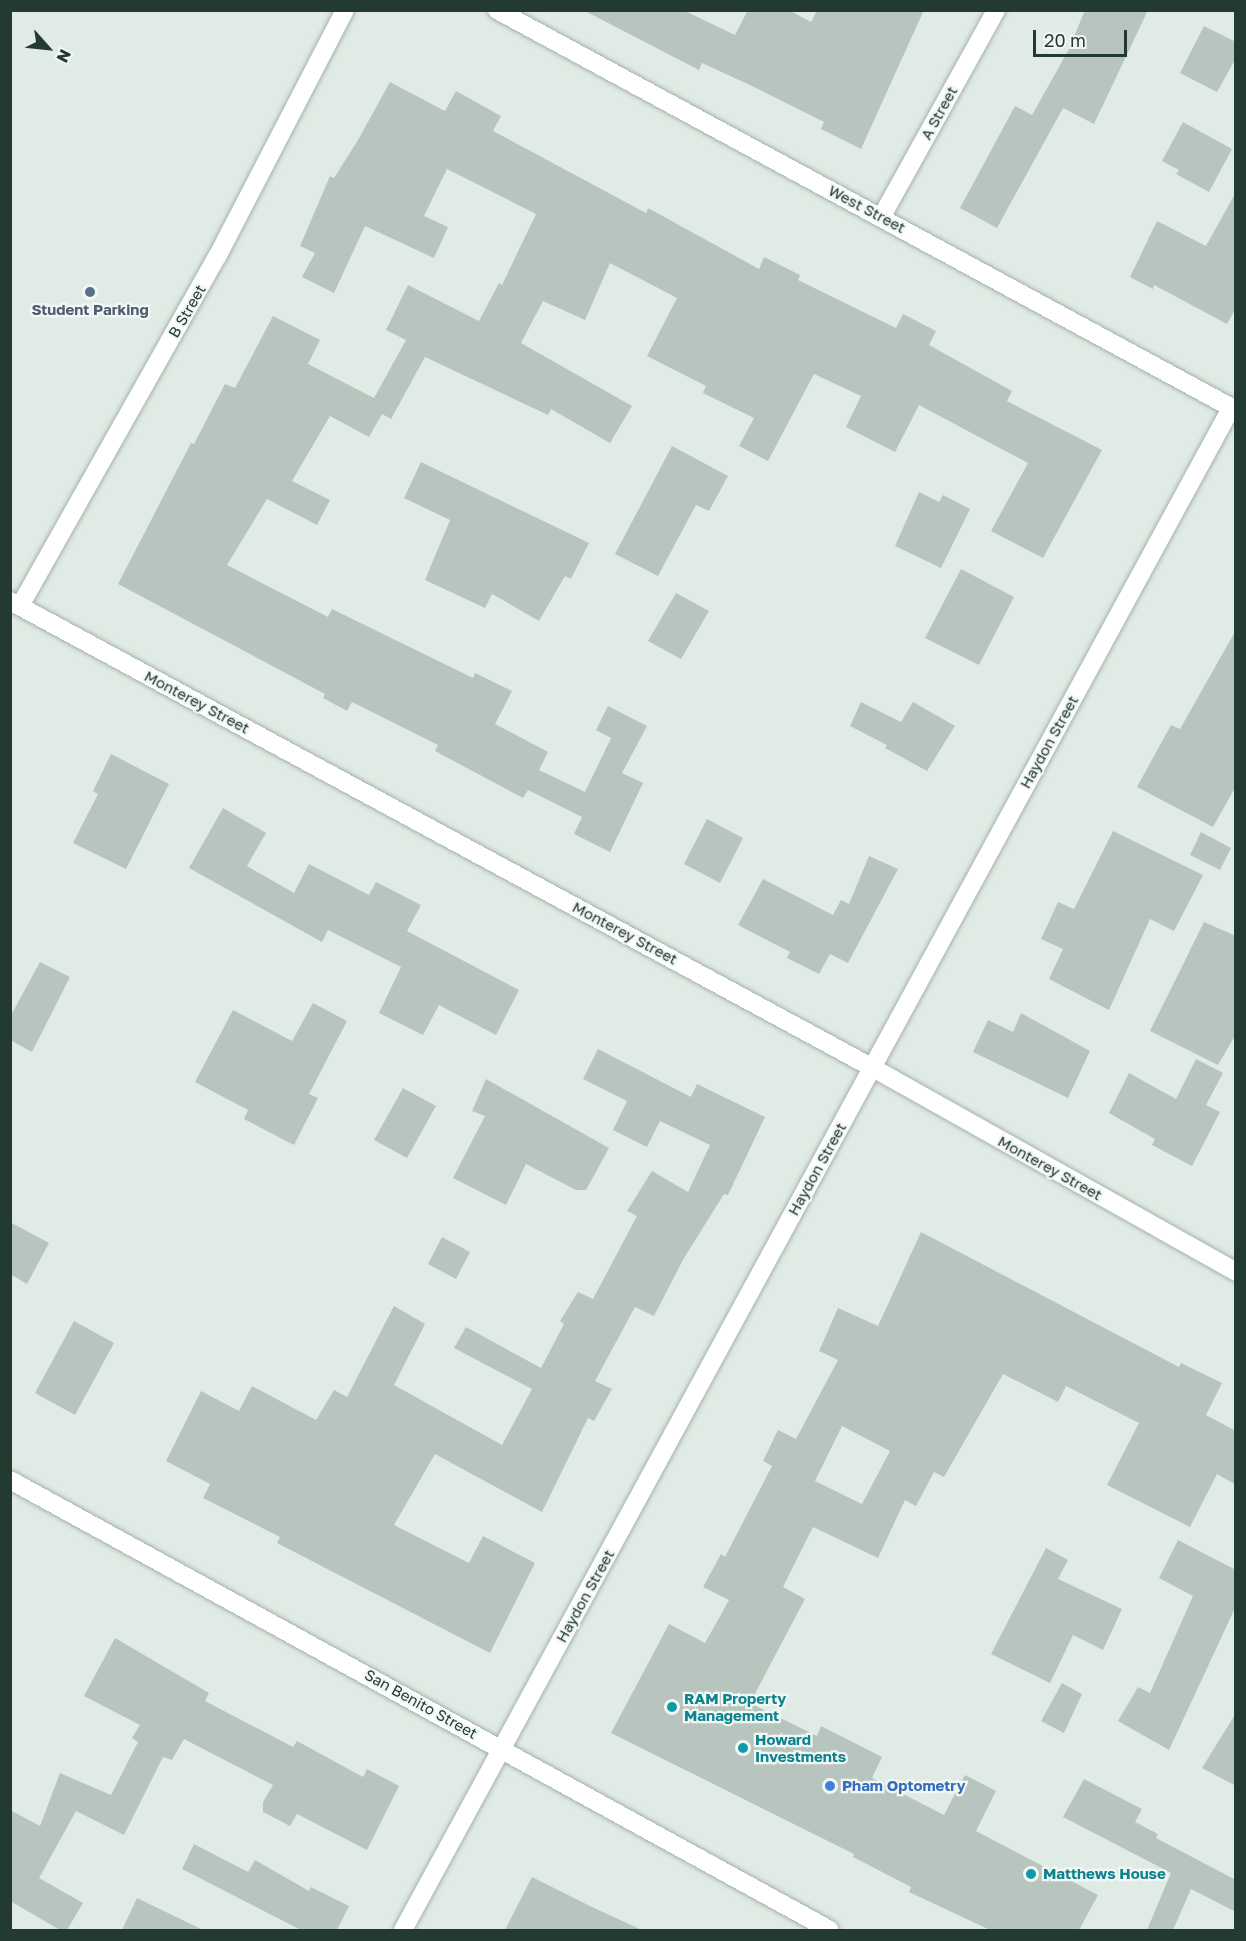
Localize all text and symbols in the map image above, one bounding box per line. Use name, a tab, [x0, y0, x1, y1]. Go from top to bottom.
north arrow	[18, 18, 78, 78]
scale bar	[1036, 18, 1130, 56]
text: 20 m	[1044, 29, 1086, 51]
text: N	[52, 46, 76, 66]
street label: A Street	[917, 83, 961, 143]
street label: West Street	[825, 181, 909, 237]
street label: B Street	[165, 281, 209, 341]
marker: Student Parking	[83, 285, 97, 299]
place label: Student Parking	[31, 301, 149, 319]
street label: Monterey Street	[141, 667, 253, 737]
street label: Haydon Street	[1016, 692, 1082, 792]
street label: Monterey Street	[569, 898, 681, 968]
street label: Haydon Street	[784, 1119, 850, 1219]
street label: Monterey Street	[995, 1132, 1105, 1204]
street label: Haydon Street	[552, 1546, 618, 1646]
street label: San Benito Street	[361, 1666, 481, 1742]
place label: RAM Property Management	[684, 1689, 786, 1724]
marker: RAM Property Management	[665, 1700, 679, 1714]
place label: Howard Investments	[755, 1730, 846, 1765]
marker: Howard Investments	[736, 1741, 750, 1755]
place label: Pham Optometry	[842, 1777, 966, 1795]
marker: Pham Optometry	[823, 1779, 837, 1793]
place label: Matthews House	[1043, 1865, 1166, 1883]
marker: Matthews House	[1024, 1867, 1038, 1881]

